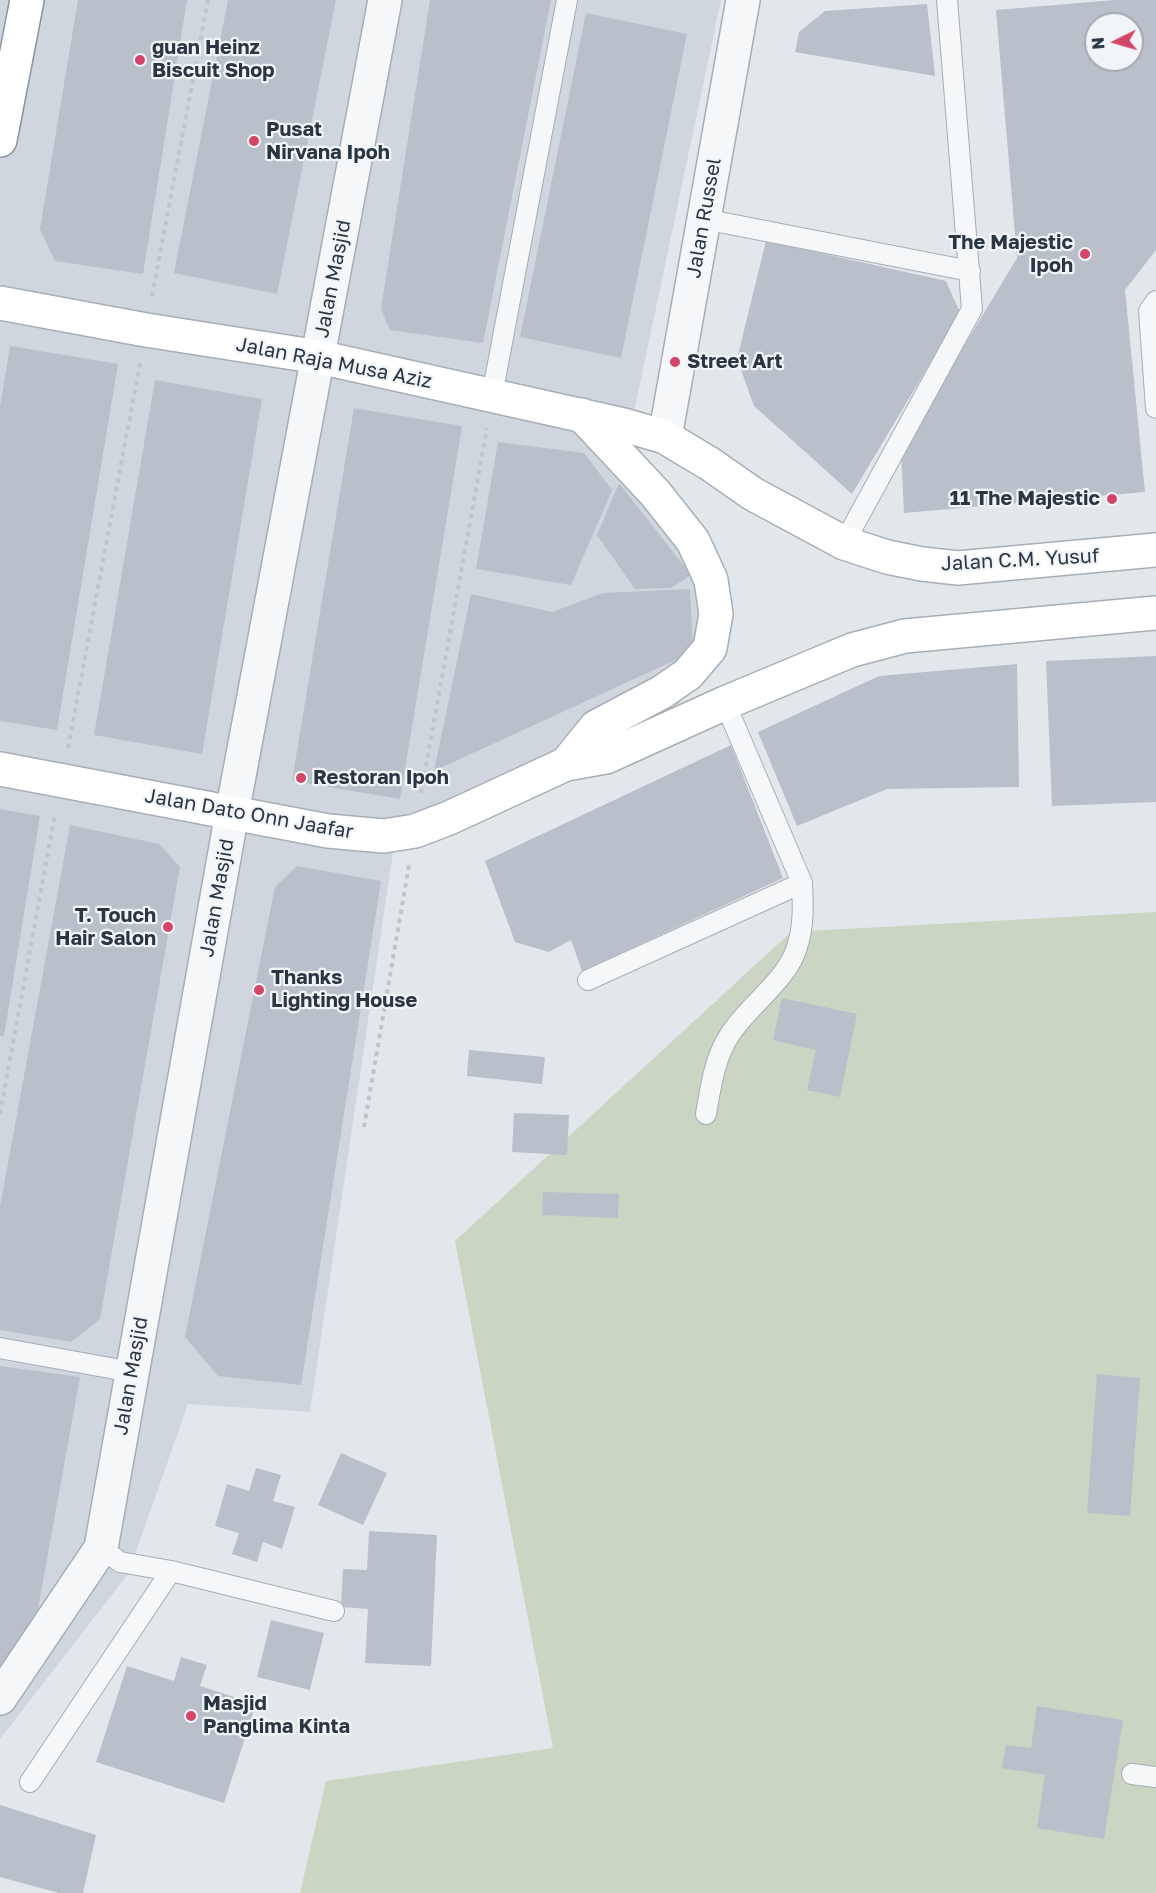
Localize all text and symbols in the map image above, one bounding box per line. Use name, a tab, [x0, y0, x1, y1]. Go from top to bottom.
north arrow	[1084, 12, 1144, 72]
place label: guan Heinz Biscuit Shop	[152, 36, 274, 83]
text: N	[1088, 36, 1109, 50]
marker: guan Heinz Biscuit Shop	[133, 53, 147, 67]
place label: Pusat Nirvana Ipoh	[266, 118, 390, 165]
marker: Pusat Nirvana Ipoh	[247, 134, 261, 148]
street label: Jalan Russel	[682, 156, 726, 280]
street label: Jalan Masjid	[310, 218, 356, 340]
place label: The Majestic Ipoh	[948, 231, 1073, 278]
marker: The Majestic Ipoh	[1078, 247, 1092, 261]
street label: Jalan Raja Musa Aziz	[234, 332, 434, 394]
place label: Street Art	[687, 350, 783, 374]
marker: Street Art	[668, 355, 682, 369]
place label: 11 The Majestic	[950, 487, 1100, 511]
marker: 11 The Majestic	[1105, 492, 1119, 506]
street label: Jalan C.M. Yusuf	[940, 544, 1100, 576]
place label: Restoran Ipoh	[313, 766, 449, 790]
marker: Restoran Ipoh	[294, 771, 308, 785]
street label: Jalan Dato Onn Jaafar	[143, 784, 355, 844]
street label: Jalan Masjid	[195, 837, 239, 959]
place label: T. Touch Hair Salon	[55, 904, 156, 951]
marker: T. Touch Hair Salon	[161, 920, 175, 934]
place label: Thanks Lighting House	[271, 966, 417, 1013]
marker: Thanks Lighting House	[252, 983, 266, 997]
street label: Jalan Masjid	[109, 1315, 153, 1437]
place label: Masjid Panglima Kinta	[203, 1692, 350, 1739]
marker: Masjid Panglima Kinta	[184, 1709, 198, 1723]

